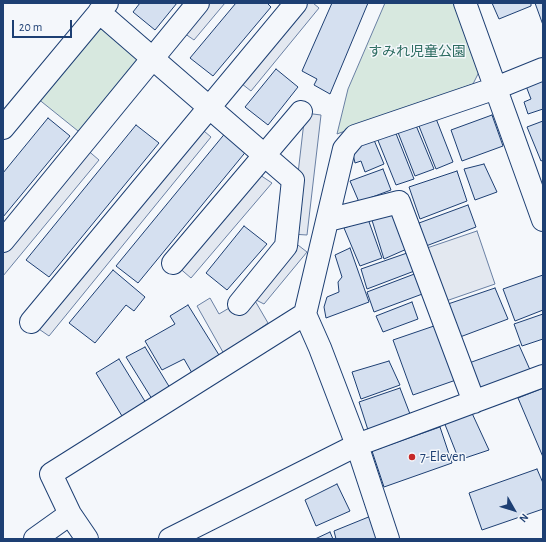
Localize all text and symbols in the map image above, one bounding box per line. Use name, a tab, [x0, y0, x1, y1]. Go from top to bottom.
scale bar	[14, 12, 74, 38]
text: 20 m	[19, 21, 42, 33]
park label: すみれ児童公園	[368, 44, 466, 60]
place label: 7-Eleven	[420, 449, 466, 465]
marker: 7-Eleven	[407, 452, 417, 462]
north arrow	[494, 490, 534, 530]
text: N	[517, 511, 530, 524]

